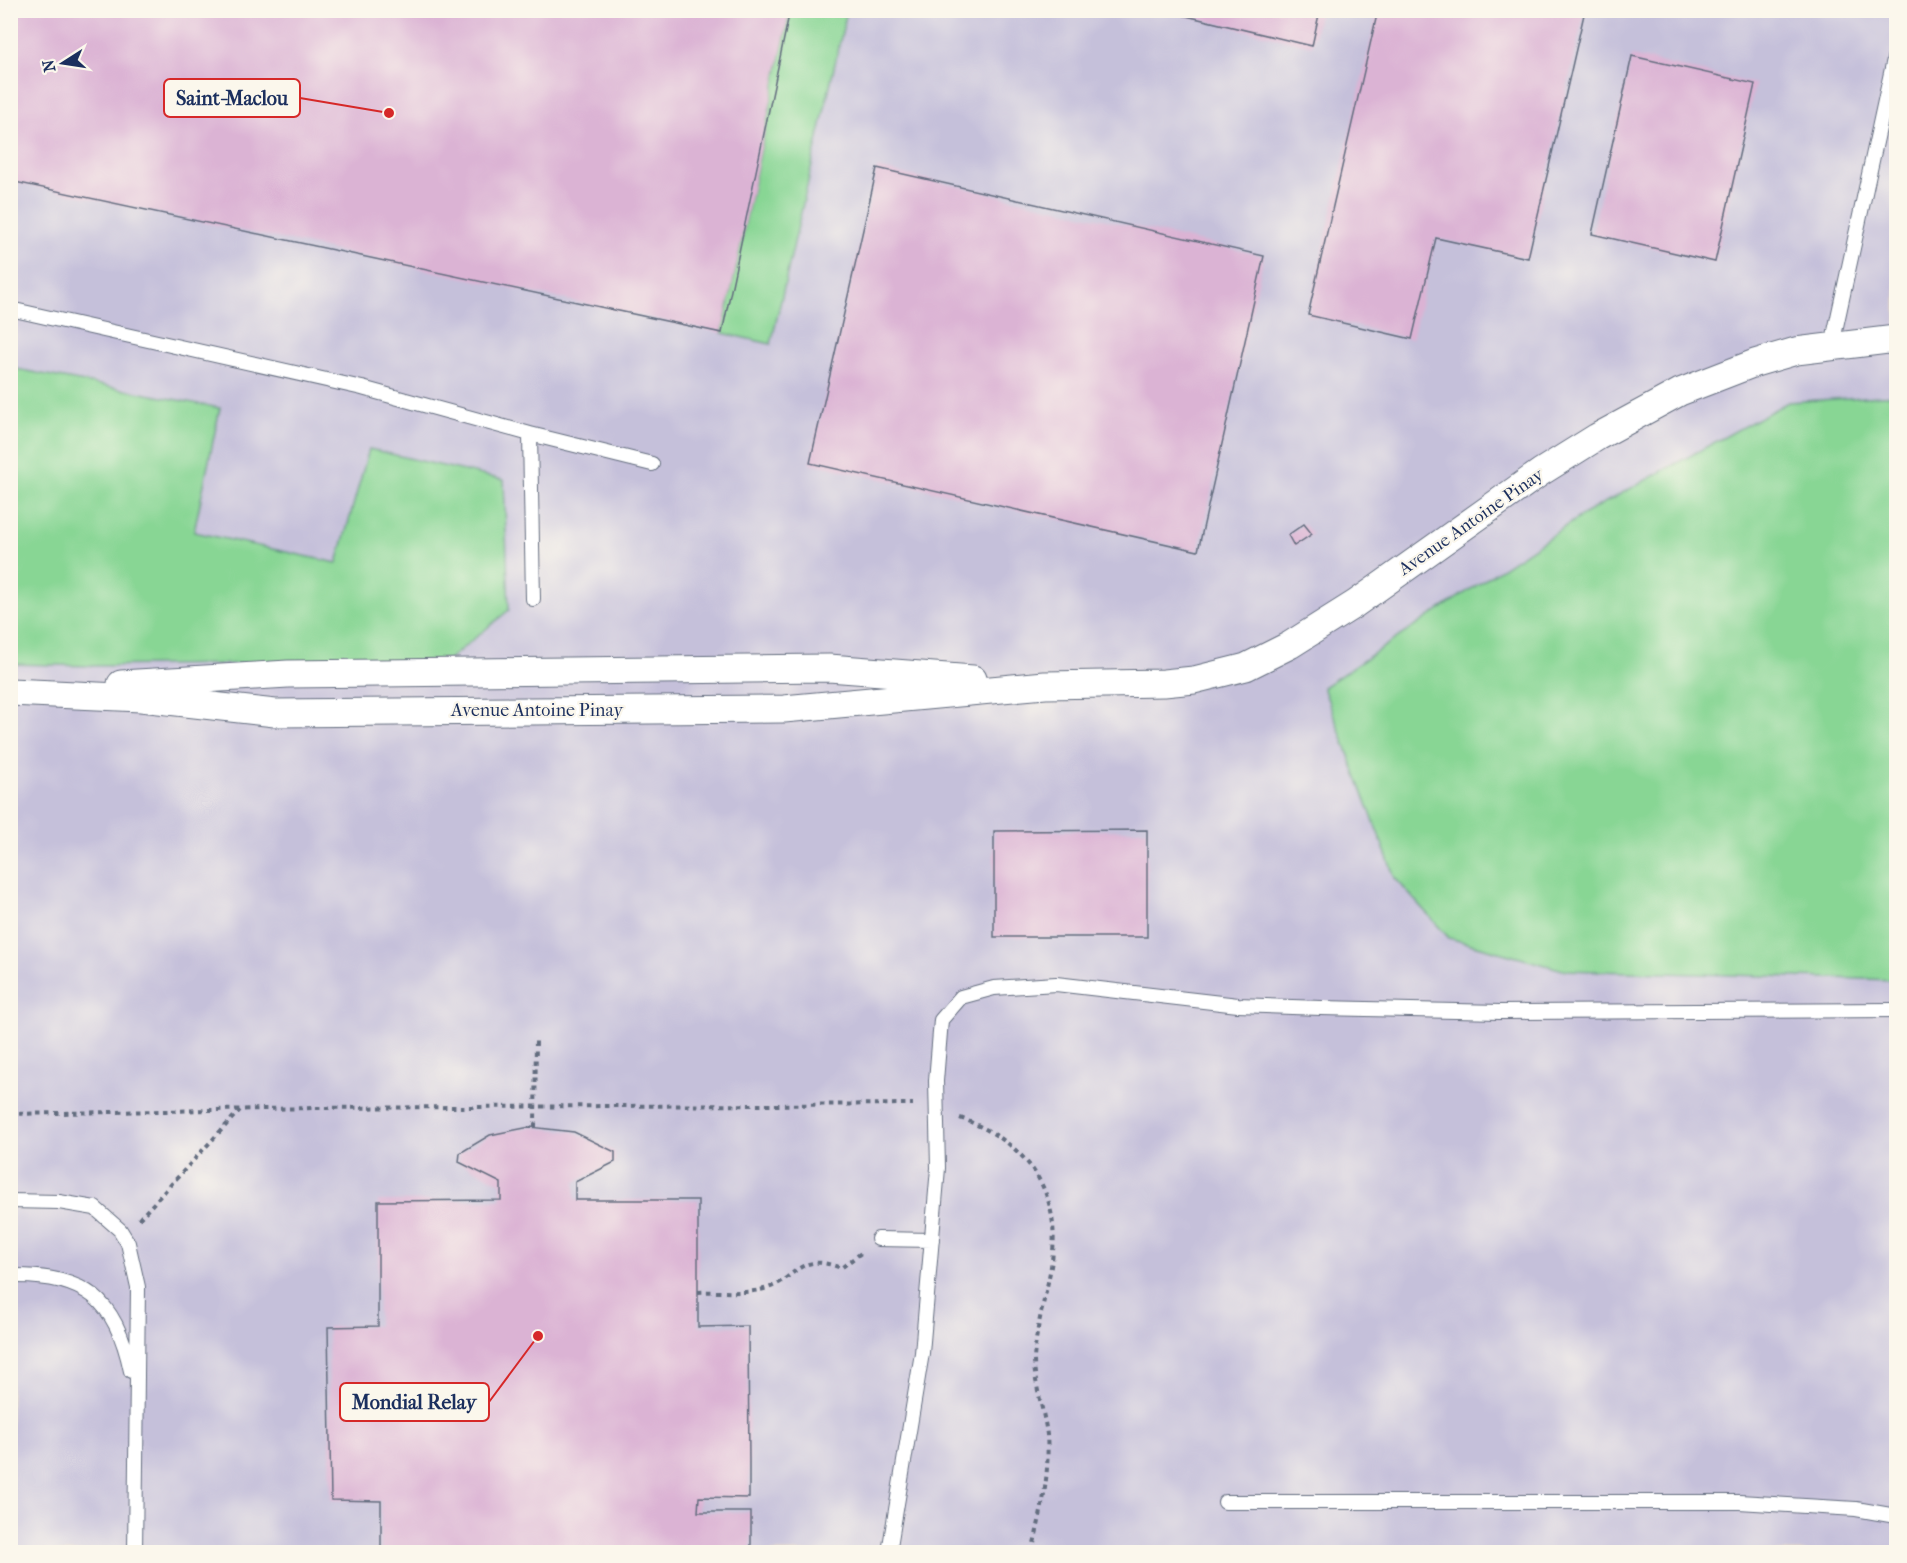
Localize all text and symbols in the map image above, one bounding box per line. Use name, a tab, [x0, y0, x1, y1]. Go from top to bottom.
north arrow	[33, 33, 93, 93]
text: N	[38, 57, 59, 74]
callout: Saint-Maclou	[164, 79, 300, 117]
text: Saint-Maclou	[176, 87, 289, 110]
street label: Avenue Antoine Pinay	[1394, 463, 1549, 581]
street label: Avenue Antoine Pinay	[450, 700, 624, 721]
callout: Mondial Relay	[340, 1383, 489, 1421]
text: Mondial Relay	[351, 1391, 478, 1414]

